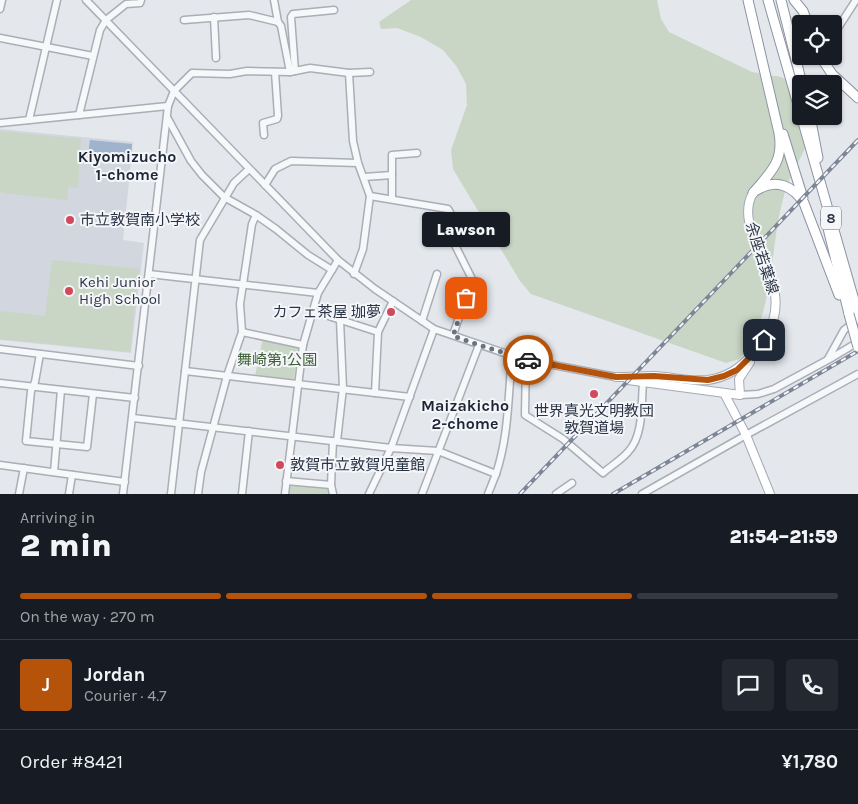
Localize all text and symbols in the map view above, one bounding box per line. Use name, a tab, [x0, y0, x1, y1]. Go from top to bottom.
map controls	[792, 15, 842, 125]
button: locate	[792, 15, 842, 65]
button: layers	[792, 75, 842, 125]
district label: Kiyomizucho 1-chome	[78, 147, 176, 184]
road number: 8	[821, 207, 841, 230]
place label: 市立敦賀南小学校	[80, 211, 200, 229]
callout: Lawson	[422, 213, 510, 248]
marker: 市立敦賀南小学校	[64, 214, 76, 226]
text: Lawson	[436, 220, 496, 239]
street label: 余座若葉線	[742, 220, 782, 296]
place label: Kehi Junior High School	[79, 273, 161, 308]
pin	[445, 277, 487, 319]
icon: bag	[452, 284, 480, 312]
marker: Kehi Junior High School	[63, 285, 75, 297]
place label: カフェ茶屋 珈夢	[272, 303, 381, 321]
marker: カフェ茶屋 珈夢	[385, 306, 397, 318]
pin	[743, 319, 785, 361]
icon: home	[750, 326, 778, 354]
courier	[503, 335, 553, 385]
icon: car	[514, 346, 542, 374]
park label: 舞崎第1公園	[237, 351, 317, 369]
marker: 世界真光文明教団 敦賀道場	[588, 388, 600, 400]
district label: Maizakicho 2-chome	[421, 396, 509, 433]
place label: 世界真光文明教団 敦賀道場	[534, 402, 654, 437]
place label: 敦賀市立敦賀児童館	[290, 456, 425, 474]
marker: 敦賀市立敦賀児童館	[274, 459, 286, 471]
text: Arriving in	[20, 508, 95, 527]
text: 21:54–21:59	[730, 526, 838, 548]
text: 2 min	[20, 527, 112, 564]
text: On the way · 270 m	[20, 607, 155, 626]
button: chat	[722, 659, 774, 711]
button: phone	[786, 659, 838, 711]
text: Jordan	[84, 664, 145, 686]
text: J	[42, 674, 50, 696]
text: Courier · 4.7	[84, 686, 167, 705]
text: Order #8421	[20, 751, 123, 773]
text: ¥1,780	[782, 751, 838, 773]

